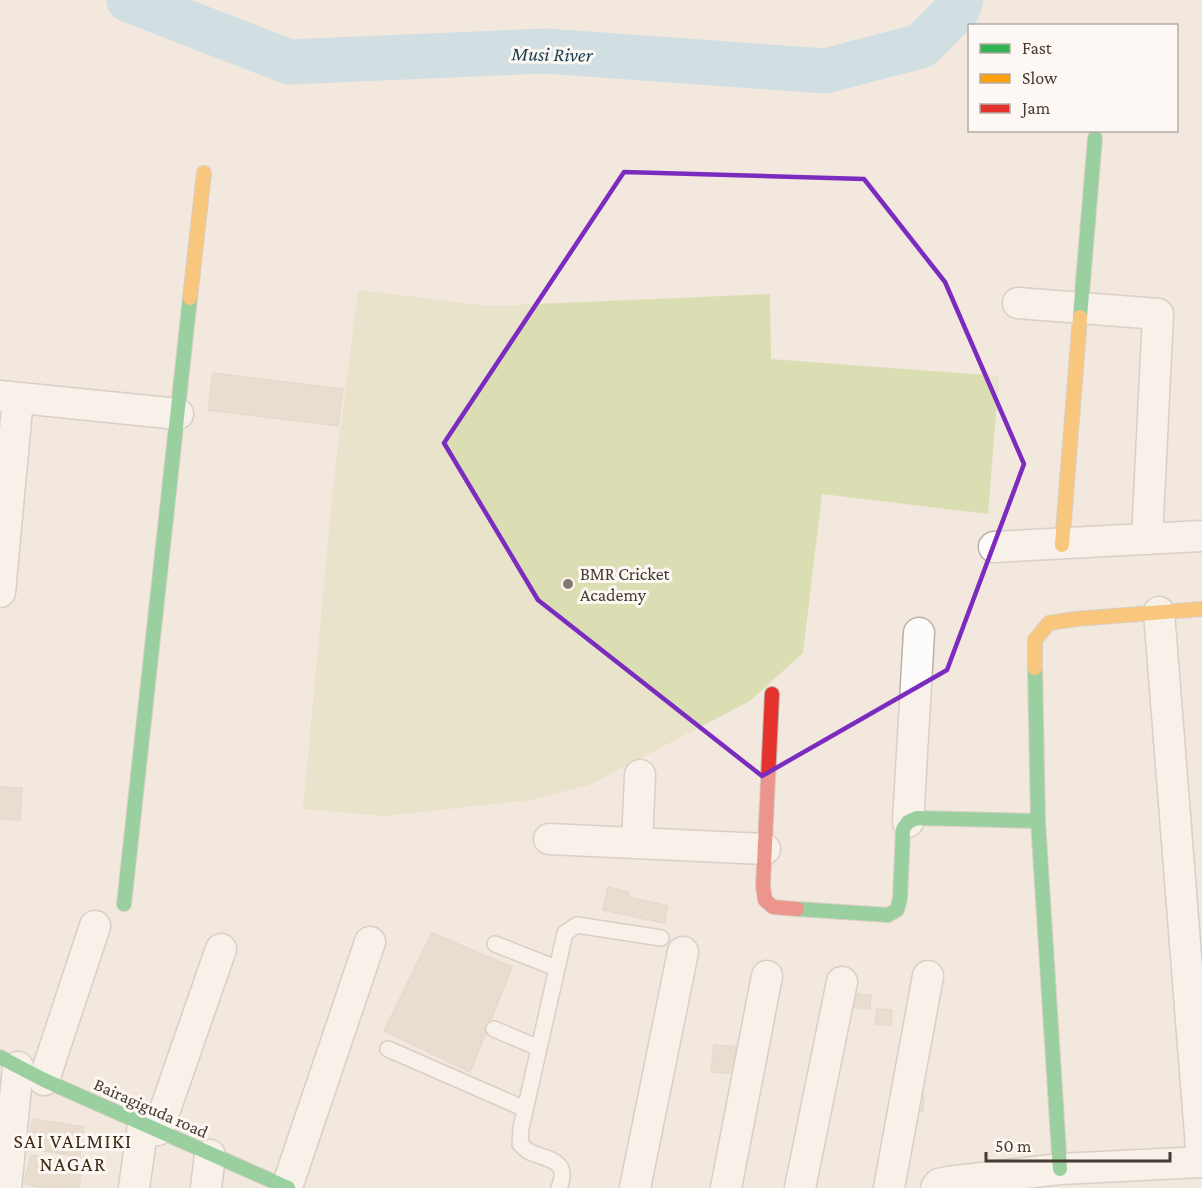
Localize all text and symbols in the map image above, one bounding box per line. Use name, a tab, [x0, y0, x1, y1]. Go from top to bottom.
legend	[968, 24, 1178, 132]
text: Fast	[1022, 38, 1053, 58]
water label: Musi River	[510, 42, 594, 66]
text: Slow	[1022, 68, 1058, 88]
text: Jam	[1020, 98, 1051, 118]
place label: BMR Cricket Academy	[580, 564, 671, 605]
marker: BMR Cricket Academy	[561, 577, 575, 591]
street label: Bairagiguda road	[91, 1074, 212, 1142]
scale bar	[986, 1125, 1170, 1163]
district label: SAI VALMIKI NAGAR	[13, 1130, 133, 1175]
text: 50 m	[995, 1136, 1032, 1156]

